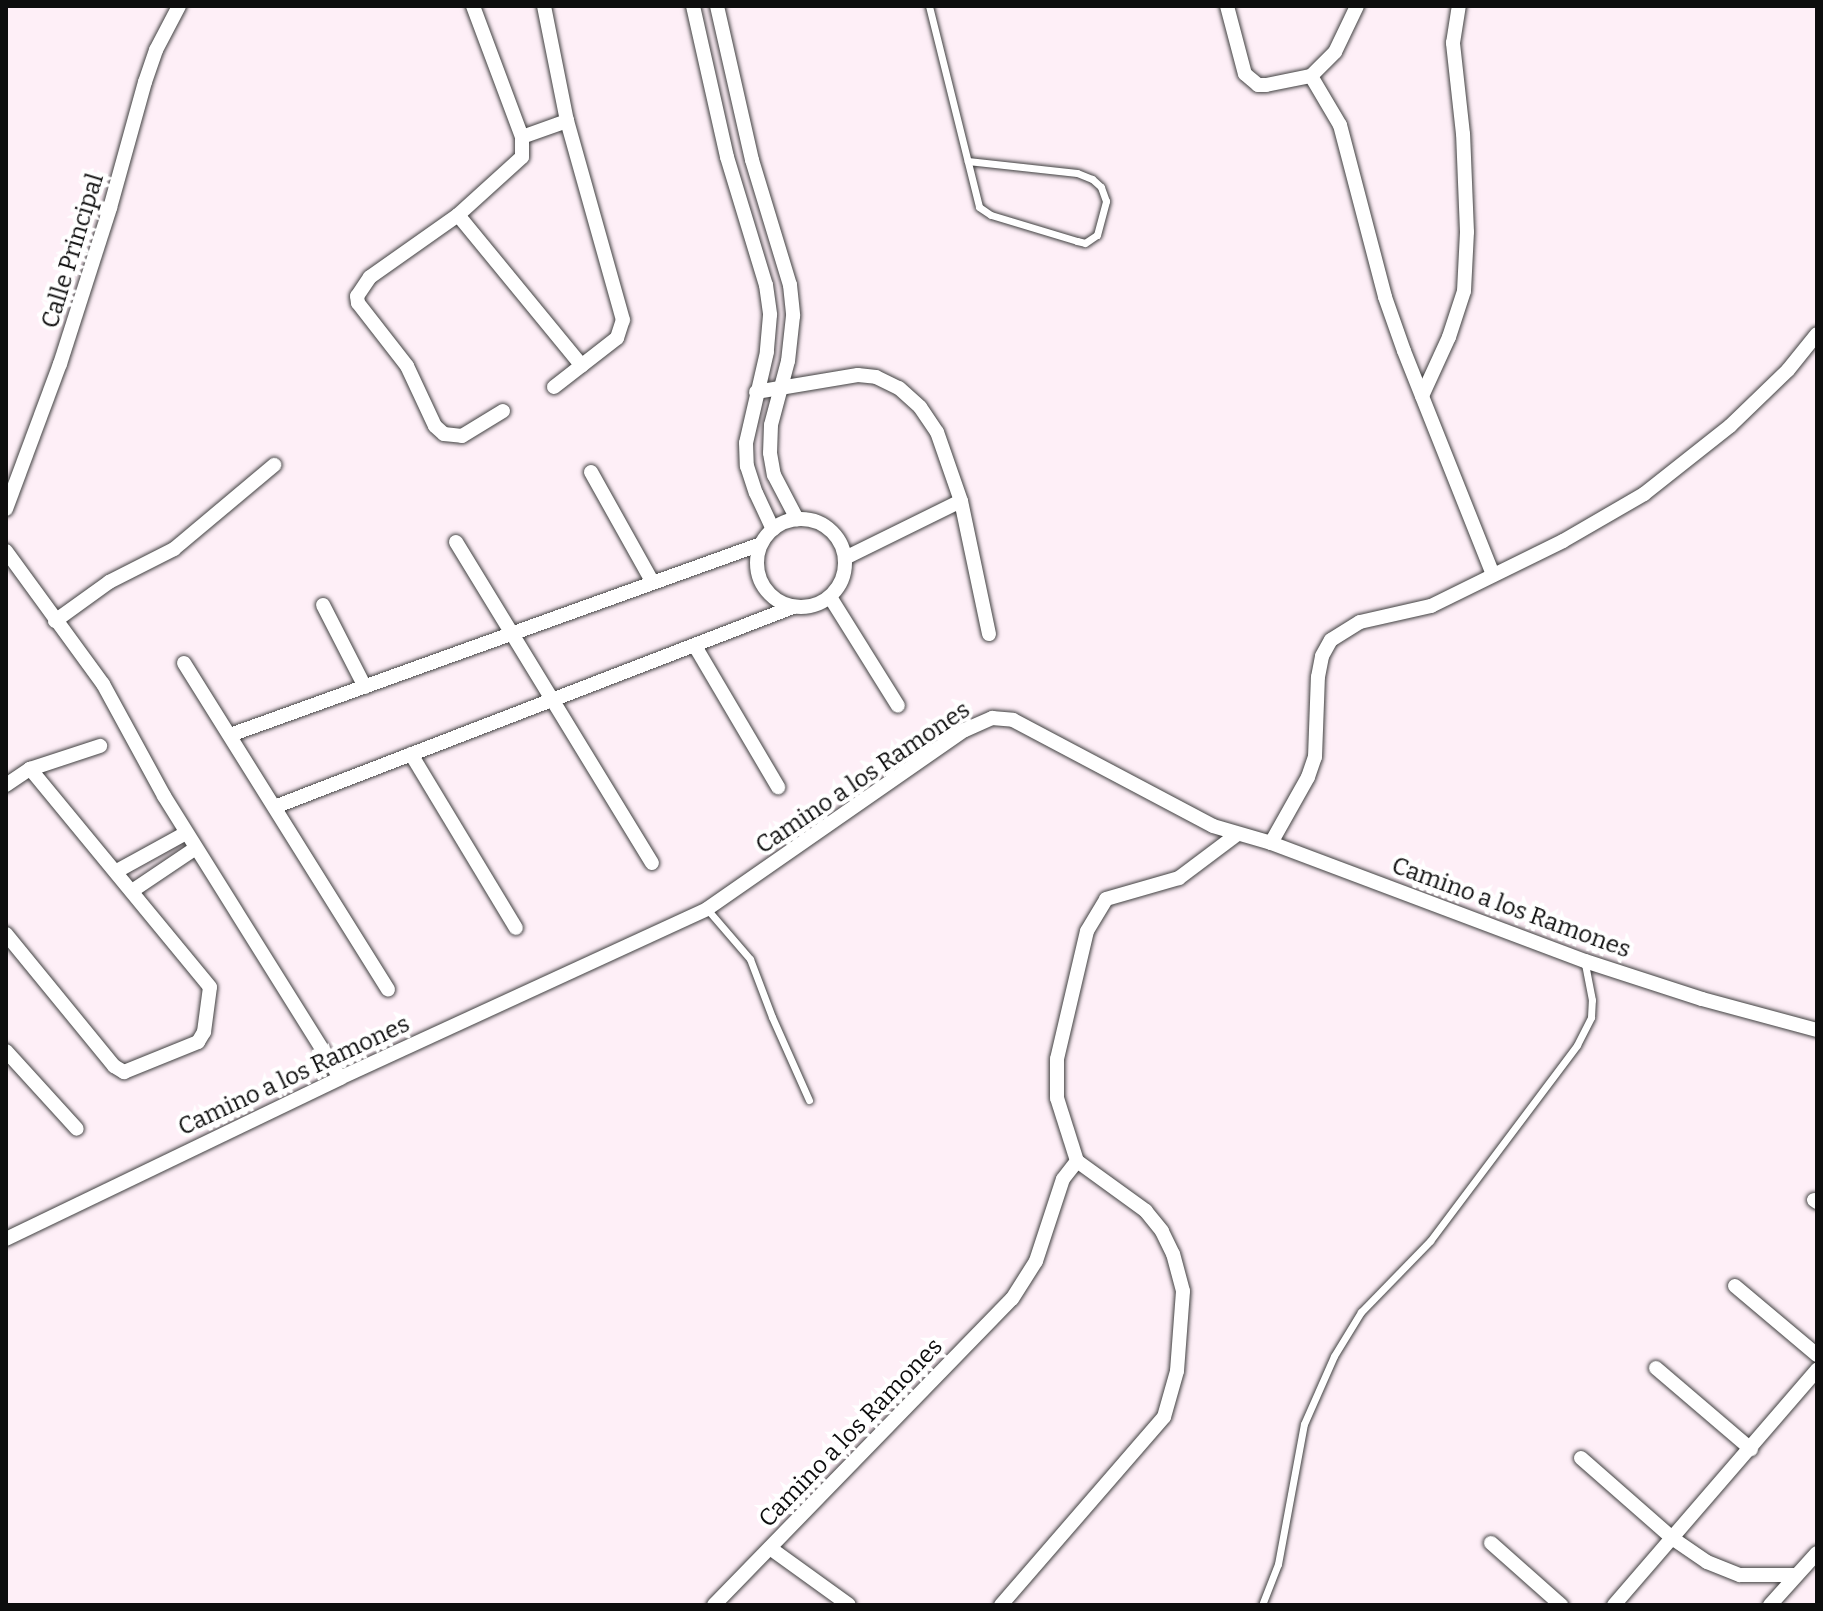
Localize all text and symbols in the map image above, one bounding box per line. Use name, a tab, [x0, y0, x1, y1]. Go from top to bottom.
street label: Calle Principal	[36, 170, 110, 332]
street label: Camino a los Ramones	[751, 696, 975, 860]
street label: Camino a los Ramones	[1388, 851, 1634, 965]
street label: Camino a los Ramones	[174, 1010, 414, 1142]
street label: Camino a los Ramones	[753, 1332, 949, 1534]

